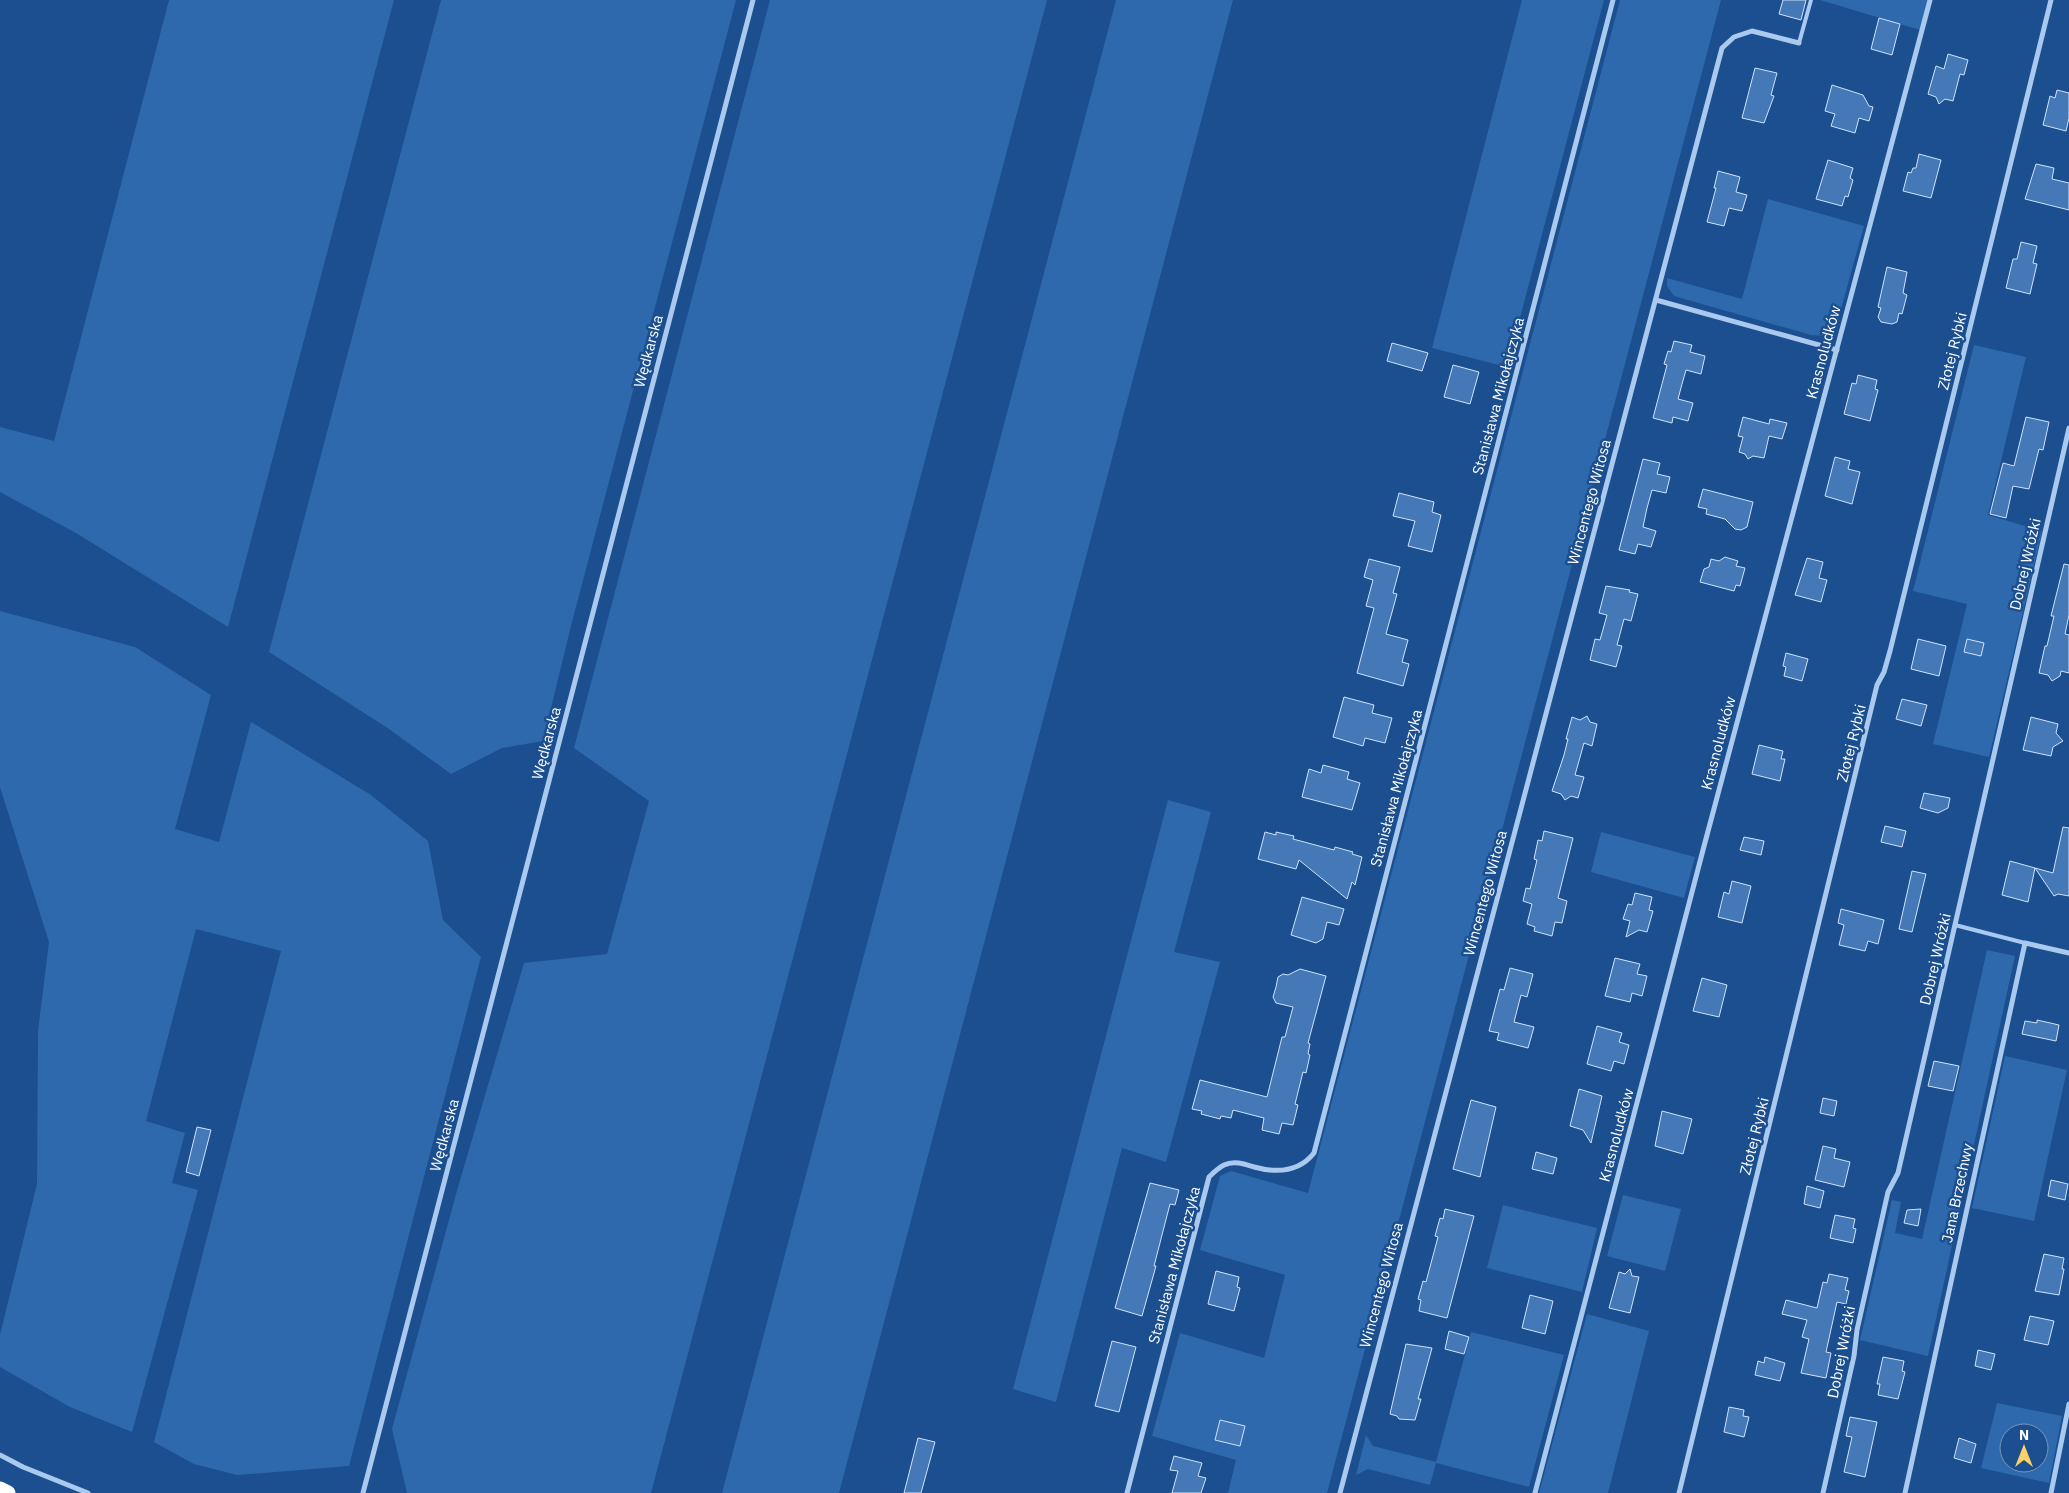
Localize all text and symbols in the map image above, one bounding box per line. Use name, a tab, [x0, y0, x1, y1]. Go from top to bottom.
street label: Krasnoludków	[1801, 303, 1845, 401]
street label: Złotej Rybki	[1933, 310, 1971, 392]
street label: Wędkarska	[629, 313, 667, 389]
street label: Stanisława Mikołajczyka	[1468, 315, 1528, 477]
street label: Wincentego Witosa	[1563, 437, 1615, 567]
street label: Dobrej Wróżki	[2005, 516, 2045, 612]
street label: Krasnoludków	[1696, 694, 1740, 792]
street label: Złotej Rybki	[1832, 702, 1870, 784]
street label: Wędkarska	[527, 705, 565, 781]
street label: Stanisława Mikołajczyka	[1366, 707, 1426, 869]
street label: Wincentego Witosa	[1459, 828, 1511, 958]
street label: Dobrej Wróżki	[1915, 911, 1955, 1007]
street label: Krasnoludków	[1594, 1086, 1638, 1184]
street label: Złotej Rybki	[1735, 1095, 1773, 1177]
street label: Wędkarska	[425, 1097, 463, 1173]
street label: Jana Brzechwy	[1937, 1141, 1977, 1244]
street label: Stanisława Mikołajczyka	[1144, 1184, 1204, 1346]
street label: Wincentego Witosa	[1355, 1220, 1407, 1350]
street label: Dobrej Wróżki	[1823, 1304, 1859, 1400]
north arrow	[1999, 1423, 2049, 1473]
text: N	[2019, 1426, 2029, 1444]

